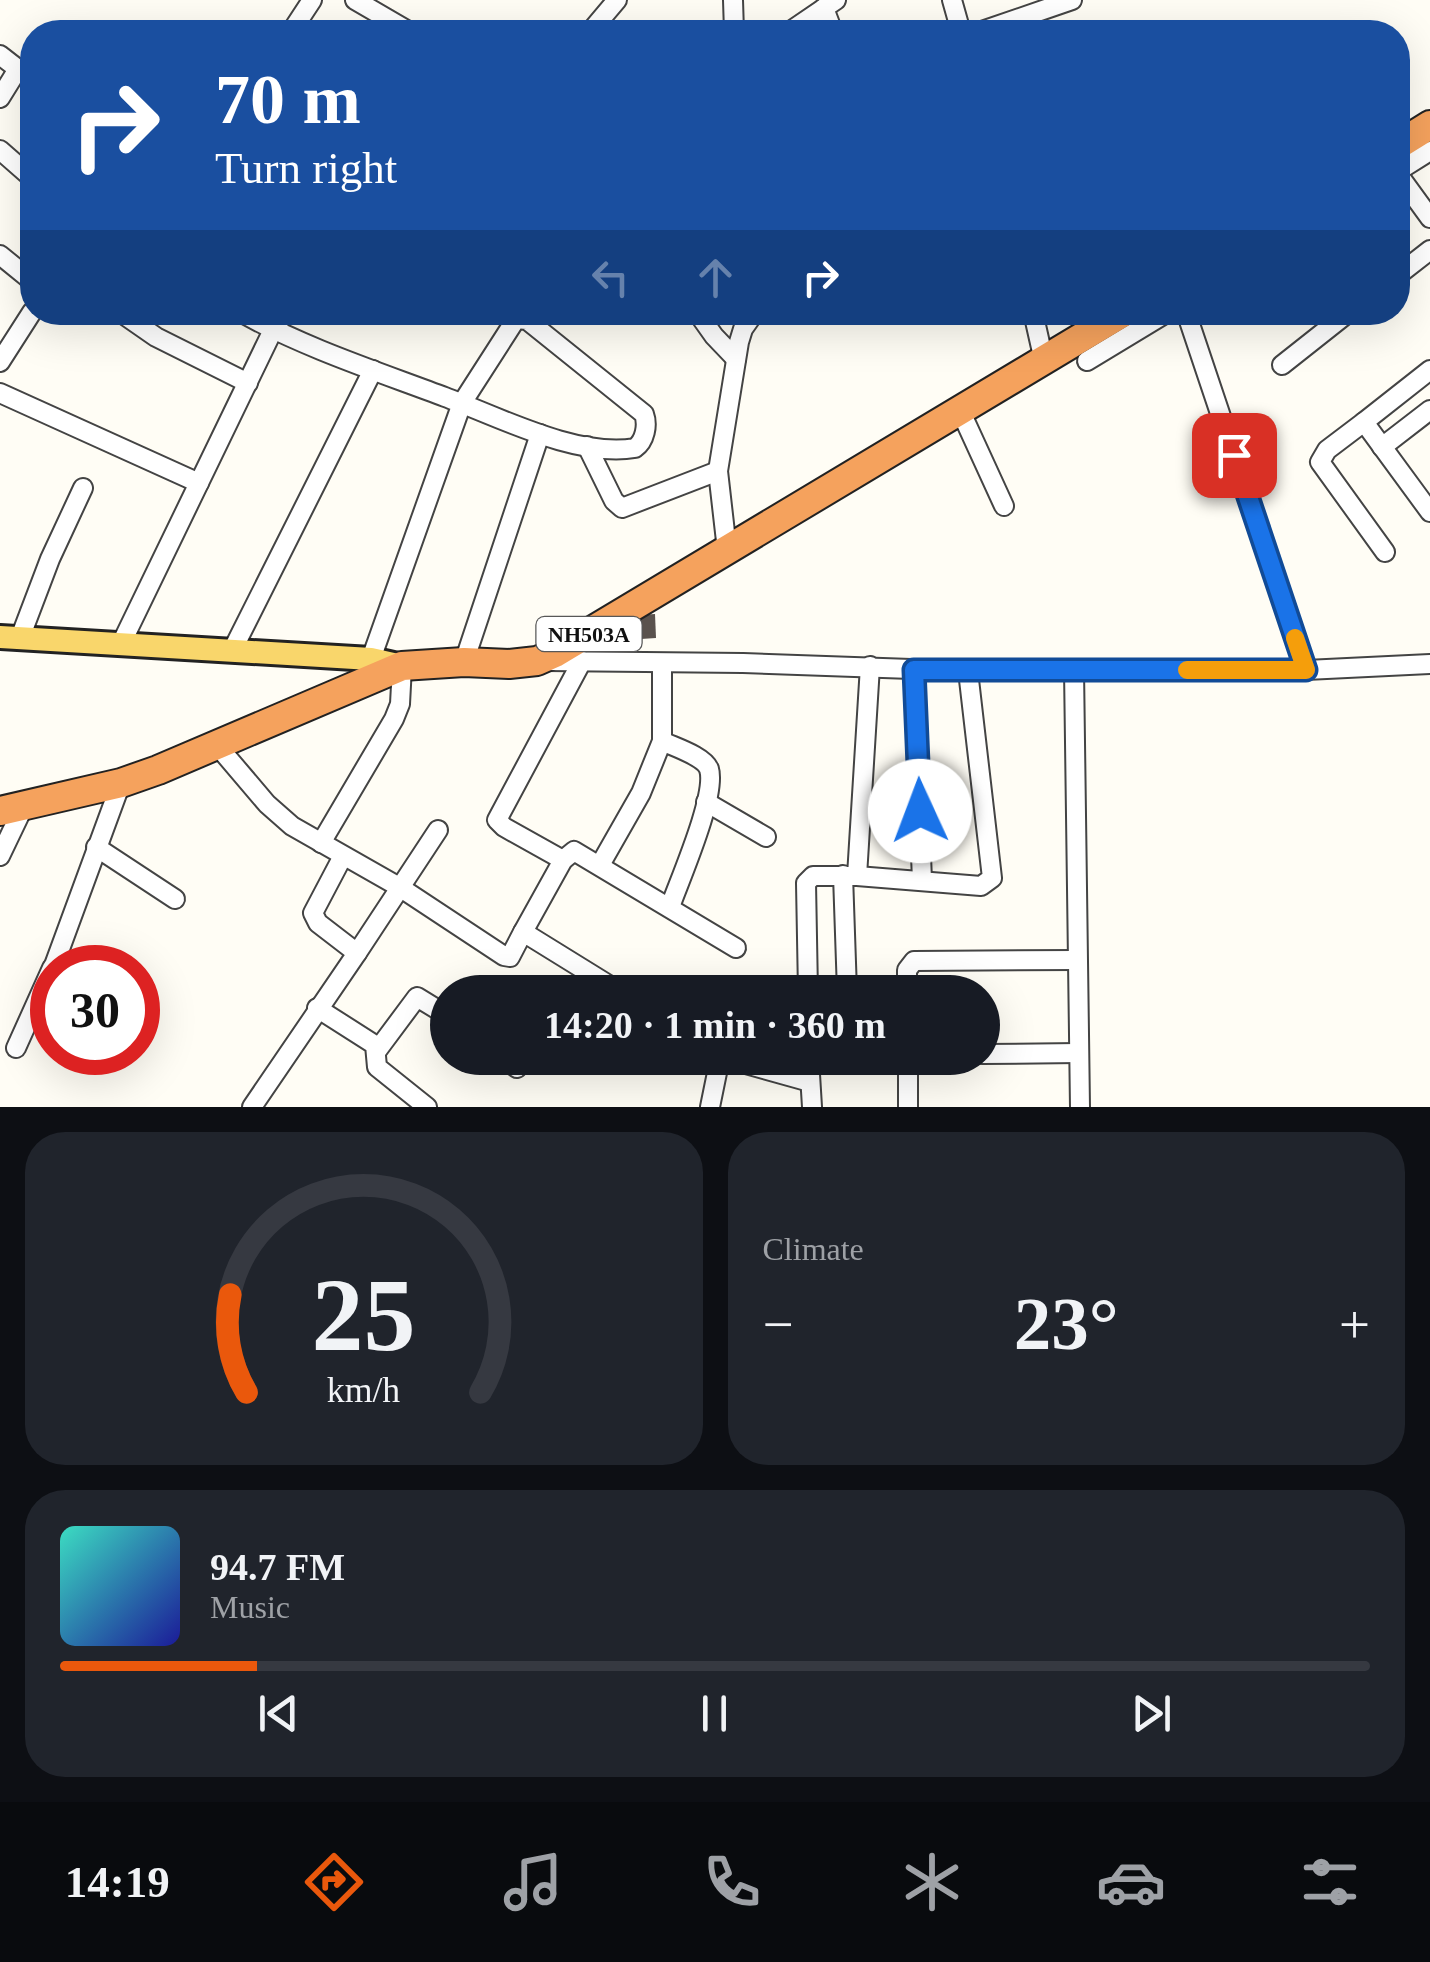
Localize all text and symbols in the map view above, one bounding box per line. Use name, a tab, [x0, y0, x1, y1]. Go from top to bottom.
icon: right	[50, 60, 180, 190]
text: 70 m	[215, 61, 361, 138]
text: Turn right	[215, 143, 397, 193]
icon: left	[583, 250, 638, 305]
icon: ahead	[688, 250, 743, 305]
icon: right	[793, 250, 848, 305]
pin	[1192, 413, 1277, 498]
icon: arrive	[1207, 428, 1262, 483]
road number: NH503A	[536, 617, 642, 651]
position arrow	[868, 759, 972, 863]
speed limit sign: 30	[30, 945, 160, 1075]
text: 14:20 · 1 min · 360 m	[544, 1004, 886, 1046]
text: Climate	[763, 1231, 864, 1267]
text: 25	[312, 1257, 416, 1372]
text: 23°	[1014, 1282, 1119, 1365]
text: −	[763, 1294, 794, 1355]
text: +	[1339, 1294, 1370, 1355]
text: km/h	[327, 1370, 401, 1410]
text: 94.7 FM	[210, 1546, 345, 1588]
text: Music	[210, 1589, 290, 1625]
icon: previous	[251, 1686, 306, 1741]
icon: pause	[687, 1686, 742, 1741]
icon: next	[1124, 1686, 1179, 1741]
icon: directions	[299, 1847, 369, 1917]
icon: music	[498, 1847, 568, 1917]
icon: phone	[697, 1847, 767, 1917]
icon: climate	[897, 1847, 967, 1917]
icon: car	[1096, 1847, 1166, 1917]
icon: filters	[1295, 1847, 1365, 1917]
text: 14:19	[65, 1857, 170, 1907]

